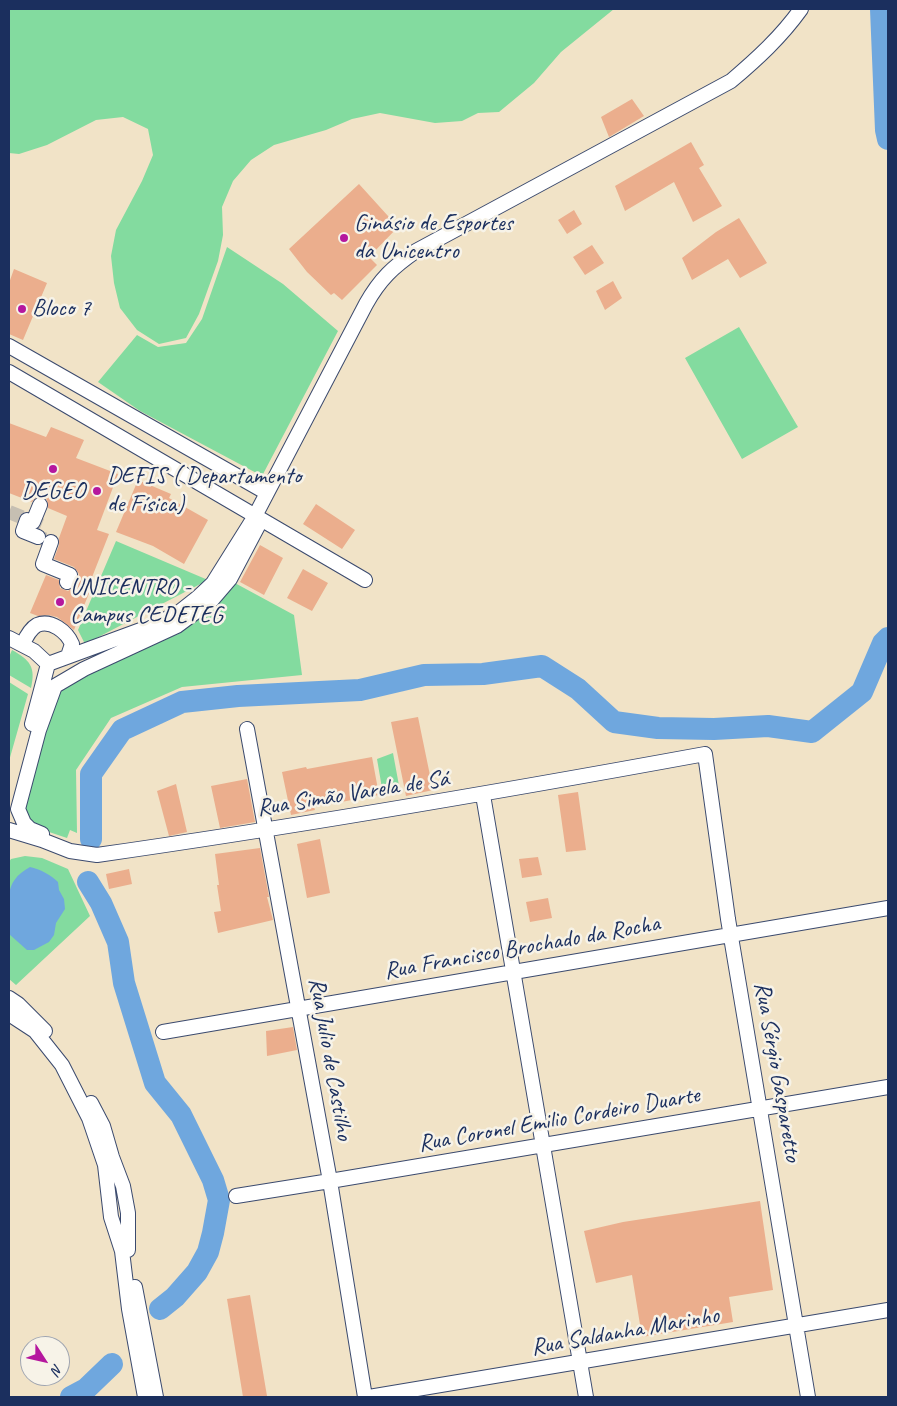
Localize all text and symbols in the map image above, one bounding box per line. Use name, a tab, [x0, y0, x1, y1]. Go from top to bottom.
place label: Ginásio de Esportes da Unicentro	[354, 210, 513, 266]
marker: Ginásio de Esportes da Unicentro	[338, 232, 350, 244]
place label: Bloco 7	[32, 295, 91, 323]
marker: Bloco 7	[16, 303, 28, 315]
marker: DEGEO	[47, 463, 59, 475]
place label: DEFIS ( Departamento de Física)	[107, 463, 301, 519]
place label: DEGEO	[21, 478, 85, 506]
marker: DEFIS ( Departamento de Física)	[91, 485, 103, 497]
place label: UNICENTRO - Campus CEDETEG	[70, 574, 222, 630]
marker: UNICENTRO - Campus CEDETEG	[54, 596, 66, 608]
street label: Rua Simão Varela de Sá	[255, 765, 451, 823]
street label: Rua Francisco Brochado da Rocha	[382, 910, 662, 986]
street label: Rua Julio de Castilho	[302, 976, 358, 1142]
street label: Rua Sérgio Gasparetto	[747, 980, 807, 1164]
street label: Rua Coronel Emilio Cordeiro Duarte	[416, 1081, 702, 1159]
street label: Rua Saldanha Marinho	[529, 1301, 721, 1363]
north arrow	[20, 1336, 70, 1386]
text: N	[47, 1361, 66, 1378]

